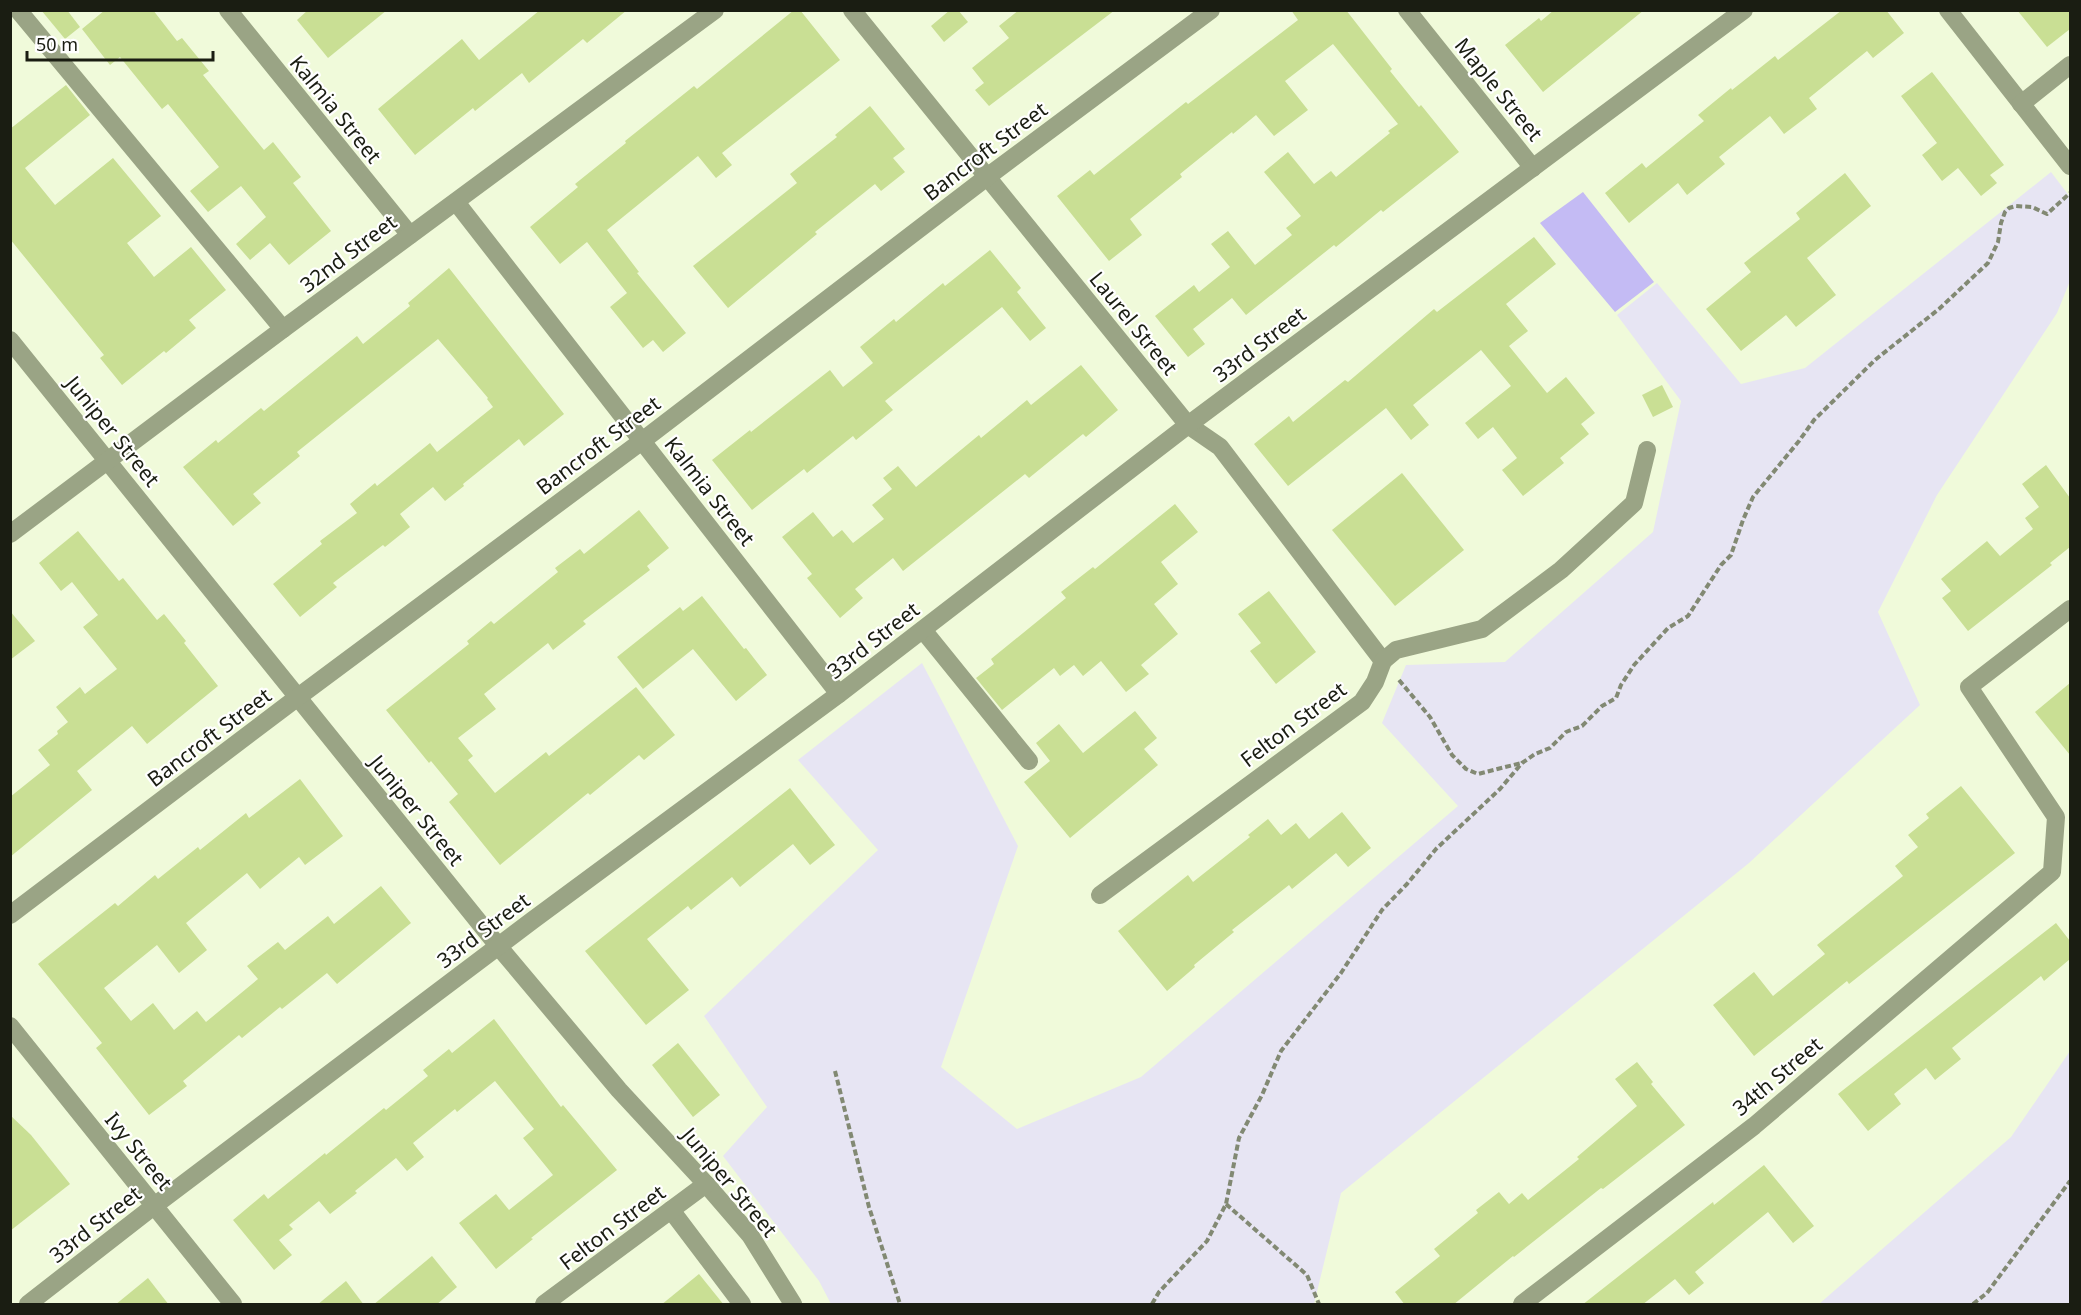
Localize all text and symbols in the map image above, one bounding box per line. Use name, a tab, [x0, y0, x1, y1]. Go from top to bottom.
scale bar	[27, 24, 213, 62]
text: 50 m	[36, 32, 78, 56]
street label: Maple Street	[1449, 32, 1550, 147]
street label: Kalmia Street	[284, 49, 388, 169]
street label: Bancroft Street	[917, 95, 1053, 207]
street label: 32nd Street	[294, 207, 402, 298]
street label: Laurel Street	[1084, 265, 1185, 381]
street label: 33rd Street	[1207, 300, 1311, 388]
street label: Juniper Street	[58, 368, 167, 492]
street label: Bancroft Street	[530, 389, 666, 501]
street label: Kalmia Street	[659, 431, 762, 552]
street label: 33rd Street	[821, 595, 925, 685]
street label: Felton Street	[1234, 675, 1352, 773]
street label: Bancroft Street	[141, 681, 277, 793]
street label: Juniper Street	[362, 747, 471, 871]
street label: 33rd Street	[431, 886, 535, 974]
street label: 34th Street	[1726, 1030, 1828, 1122]
street label: Ivy Street	[99, 1106, 179, 1196]
street label: Juniper Street	[675, 1120, 784, 1243]
street label: Felton Street	[553, 1178, 671, 1276]
street label: 33rd Street	[43, 1179, 147, 1269]

